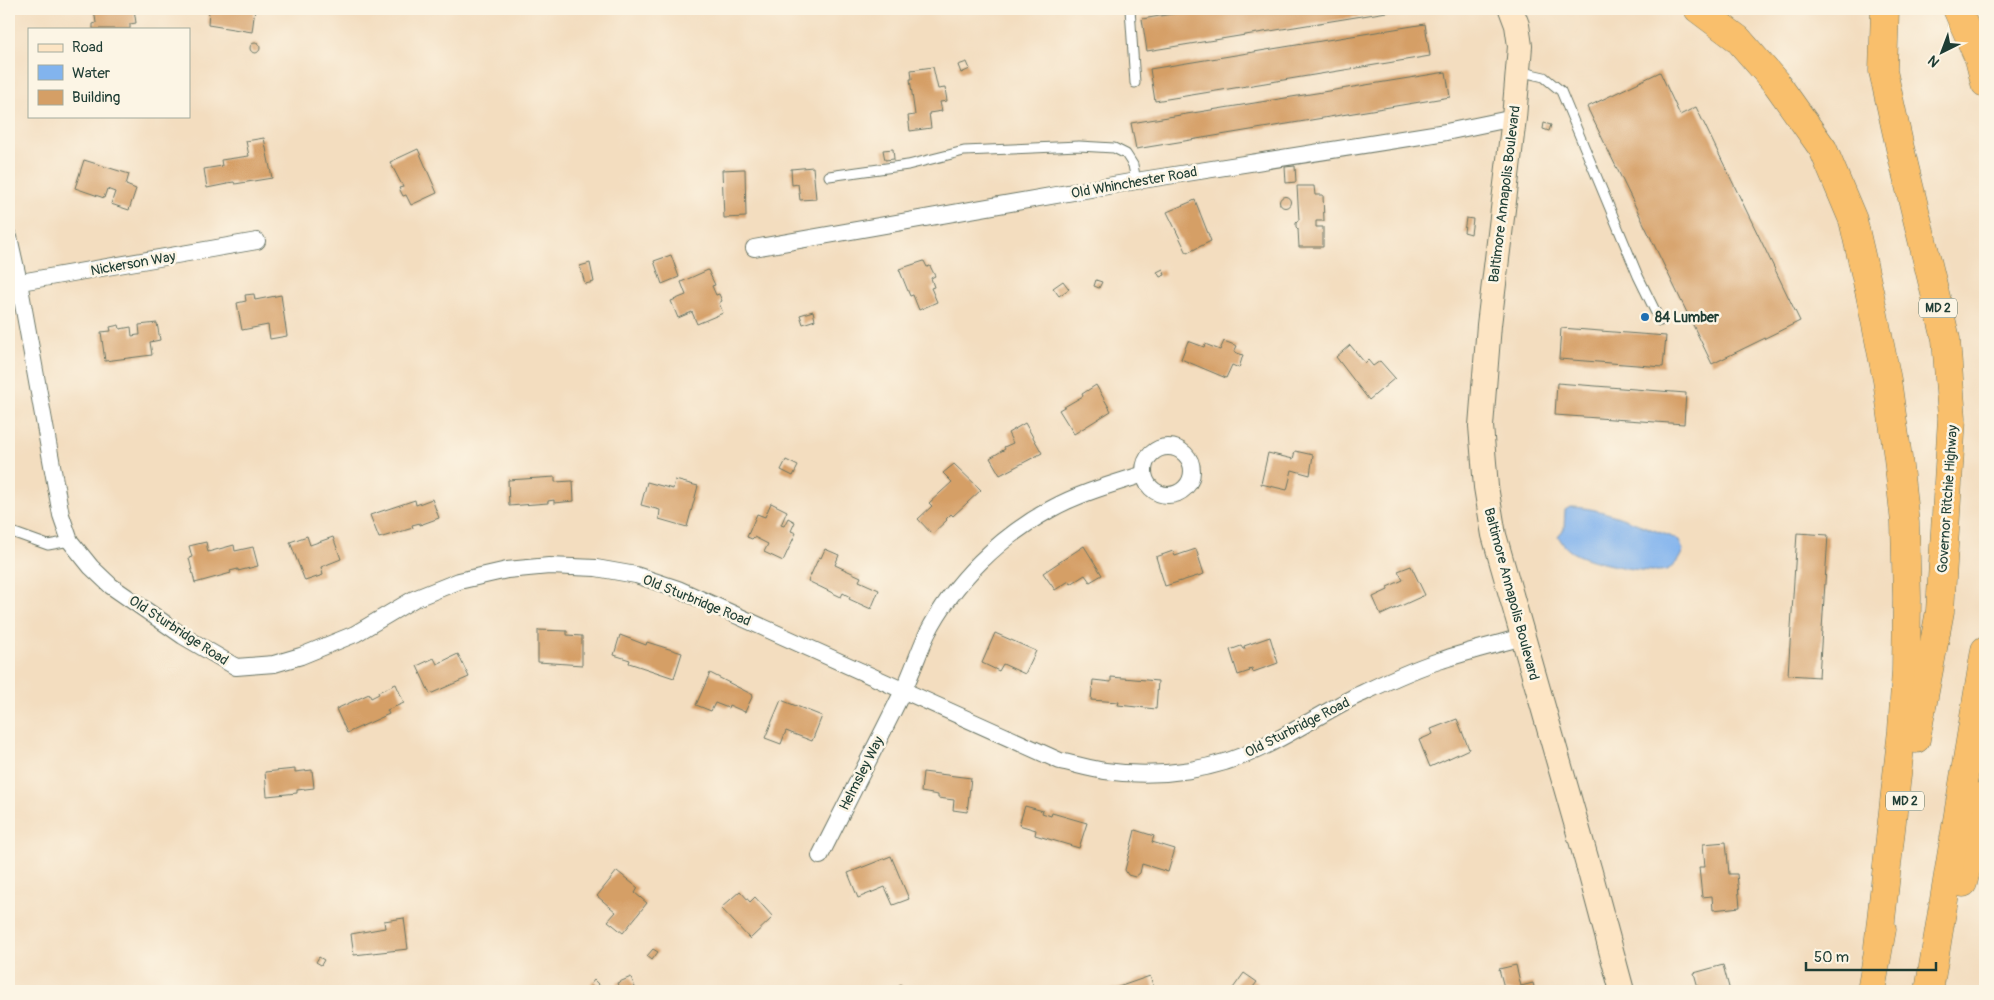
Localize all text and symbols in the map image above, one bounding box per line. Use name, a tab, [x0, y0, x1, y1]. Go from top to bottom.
legend	[28, 28, 190, 118]
north arrow	[1916, 28, 1966, 78]
text: Road	[72, 38, 103, 57]
text: N	[1924, 52, 1943, 71]
text: Water	[72, 64, 111, 83]
text: Building	[72, 88, 120, 107]
street label: Baltimore Annapolis Boulevard	[1485, 105, 1524, 283]
street label: Old Whinchester Road	[1070, 163, 1198, 202]
street label: Nickerson Way	[89, 248, 177, 279]
road number: MD 2	[1919, 298, 1957, 318]
place label: 84 Lumber	[1655, 309, 1720, 326]
marker: 84 Lumber	[1639, 311, 1651, 323]
street label: Governor Ritchie Highway	[1934, 424, 1961, 574]
street label: Baltimore Annapolis Boulevard	[1480, 506, 1543, 682]
street label: Old Sturbridge Road	[640, 571, 753, 630]
street label: Old Sturbridge Road	[126, 592, 232, 669]
street label: Old Sturbridge Road	[1242, 694, 1352, 761]
street label: Helmsley Way	[836, 733, 887, 813]
road number: MD 2	[1886, 791, 1924, 810]
scale bar	[1806, 940, 1936, 972]
text: 50 m	[1814, 948, 1849, 967]

